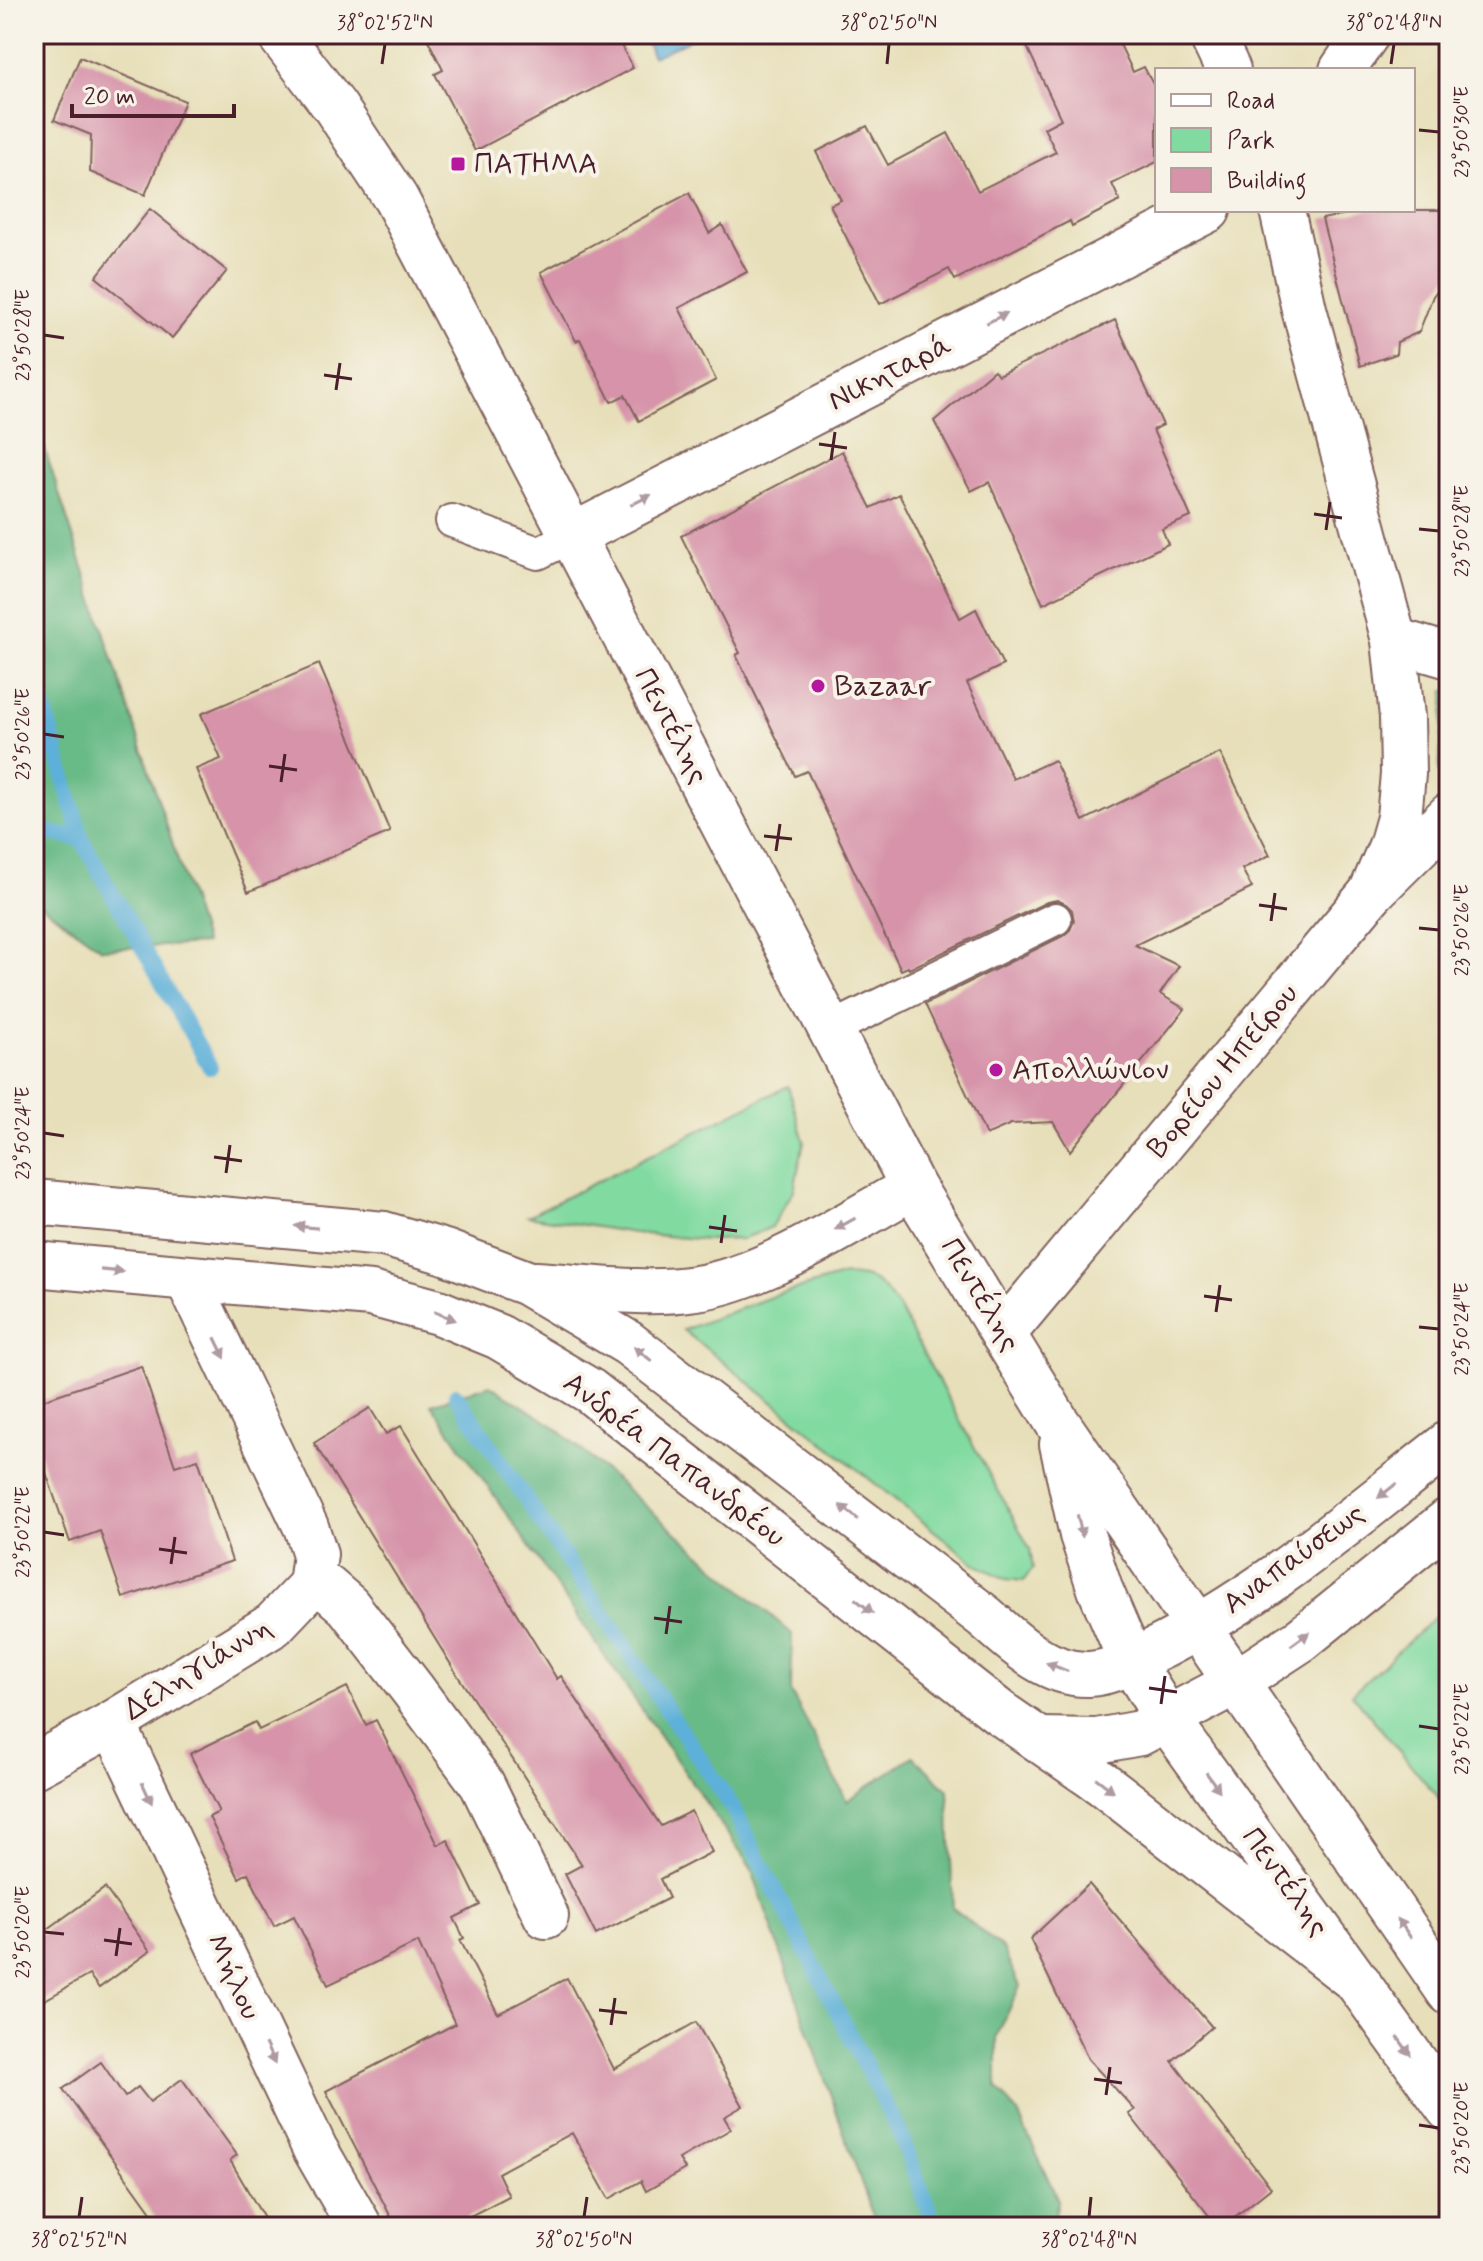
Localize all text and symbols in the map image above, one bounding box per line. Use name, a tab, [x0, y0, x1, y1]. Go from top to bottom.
text: 38°02'52"N	[337, 10, 433, 37]
text: 38°02'50"N	[841, 10, 937, 37]
text: 38°02'48"N	[1346, 10, 1442, 37]
scale bar	[72, 68, 234, 118]
legend	[1155, 68, 1415, 212]
text: 20 m	[84, 82, 135, 113]
text: Road	[1227, 86, 1275, 117]
text: 23°50'30"E	[1449, 86, 1476, 178]
text: Park	[1227, 126, 1275, 157]
place label: ΠΑΤΗΜΑ	[474, 145, 598, 184]
marker: ΠΑΤΗΜΑ	[449, 155, 467, 173]
text: Building	[1227, 166, 1307, 200]
text: 23°50'28"E	[10, 289, 37, 381]
one-way arrow	[986, 311, 1009, 325]
street label: Νικηταρά	[822, 325, 958, 421]
text: 23°50'28"E	[1449, 485, 1476, 577]
one-way arrow	[630, 494, 653, 507]
street label: Πεντέλης	[624, 661, 718, 791]
place label: Bazaar	[834, 667, 932, 706]
marker: Bazaar	[809, 677, 827, 695]
text: 23°50'26"E	[10, 688, 37, 780]
text: 23°50'26"E	[1449, 884, 1476, 976]
street label: Βορείου Ηπείρου	[1139, 976, 1307, 1166]
place label: Απολλώνιον	[1012, 1051, 1169, 1090]
marker: Απολλώνιον	[987, 1061, 1005, 1079]
text: 23°50'24"E	[10, 1086, 37, 1180]
one-way arrow	[834, 1217, 856, 1231]
one-way arrow	[293, 1220, 318, 1233]
street label: Πεντέλης	[931, 1231, 1029, 1359]
one-way arrow	[100, 1265, 125, 1278]
text: 23°50'24"E	[1449, 1282, 1476, 1376]
one-way arrow	[434, 1310, 458, 1323]
one-way arrow	[213, 1336, 227, 1360]
one-way arrow	[633, 1346, 653, 1362]
street label: Ανδρέα Παπανδρέου	[555, 1364, 793, 1556]
one-way arrow	[1377, 1482, 1397, 1498]
text: 23°50'22"E	[10, 1486, 37, 1578]
street label: Αναπαύσεως	[1215, 1494, 1373, 1624]
one-way arrow	[839, 1505, 859, 1521]
one-way arrow	[1074, 1514, 1087, 1539]
one-way arrow	[854, 1598, 874, 1614]
street label: Δεληγιάννη	[117, 1608, 279, 1730]
one-way arrow	[1290, 1632, 1310, 1648]
one-way arrow	[1045, 1660, 1069, 1673]
text: 23°50'22"E	[1449, 1683, 1476, 1775]
one-way arrow	[1205, 1772, 1221, 1793]
one-way arrow	[1094, 1777, 1115, 1793]
one-way arrow	[140, 1782, 154, 1805]
street label: Πεντέλης	[1232, 1820, 1338, 1944]
text: 23°50'20"E	[10, 1886, 37, 1978]
one-way arrow	[1396, 1917, 1412, 1939]
street label: Μήλου	[196, 1928, 270, 2026]
one-way arrow	[1396, 2036, 1411, 2057]
one-way arrow	[263, 2042, 277, 2065]
text: 23°50'20"E	[1449, 2082, 1476, 2174]
text: 38°02'52"N	[31, 2227, 127, 2254]
text: 38°02'50"N	[536, 2227, 632, 2254]
text: 38°02'48"N	[1041, 2227, 1137, 2254]

